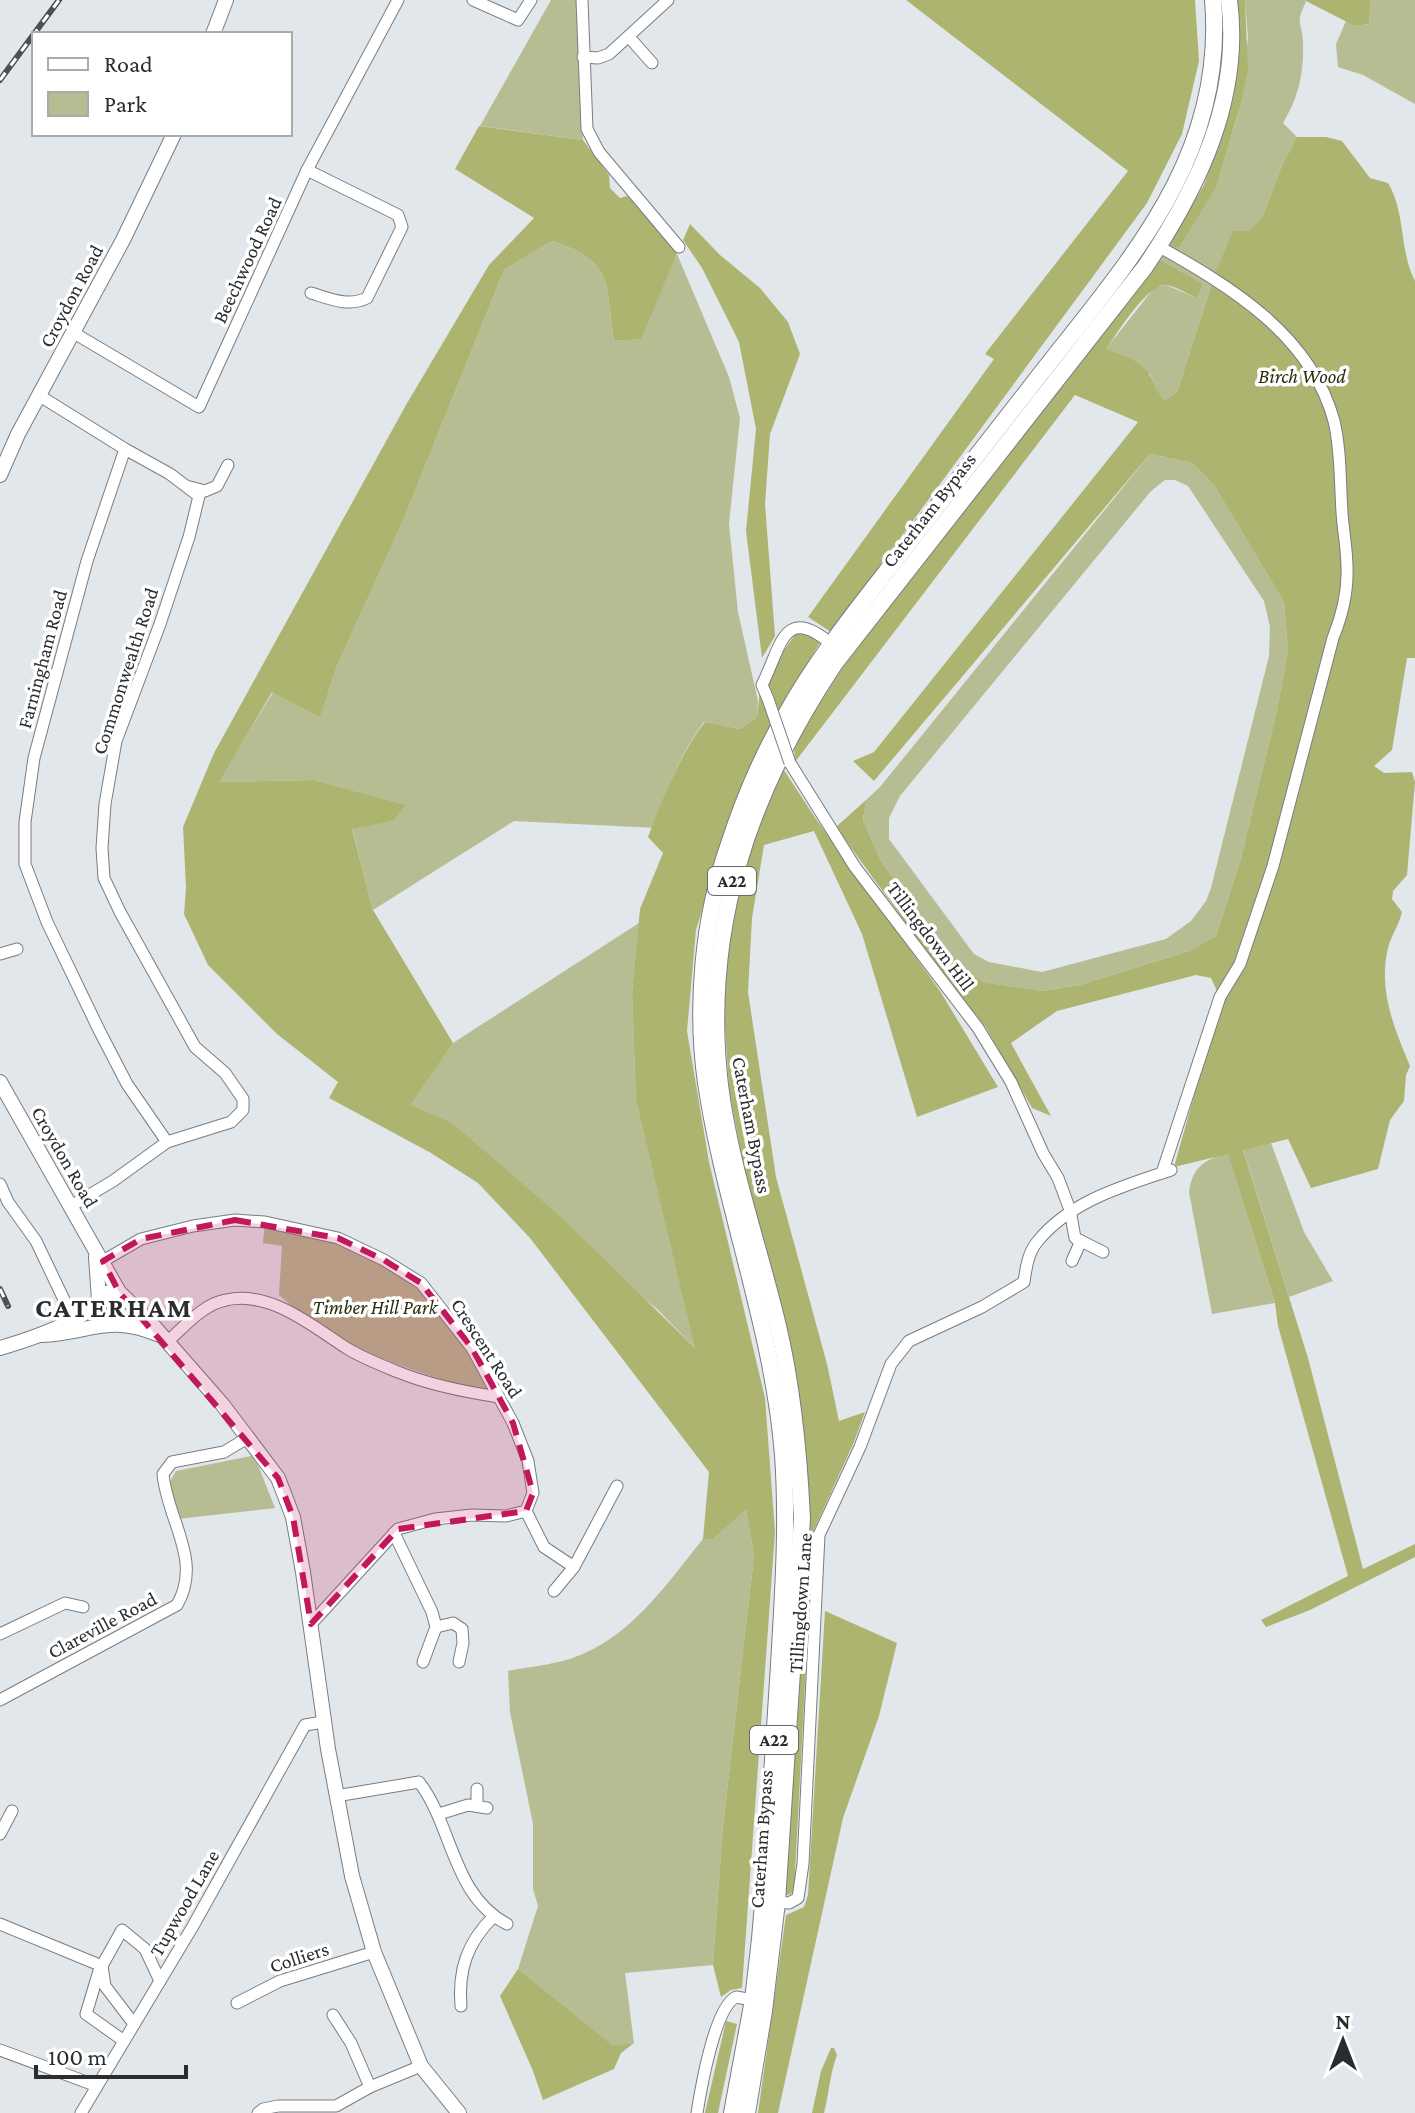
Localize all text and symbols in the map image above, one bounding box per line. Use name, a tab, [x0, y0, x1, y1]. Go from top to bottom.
legend	[32, 32, 292, 136]
text: Road	[104, 50, 153, 77]
text: Park	[104, 90, 147, 117]
street label: Beechwood Road	[208, 193, 286, 327]
street label: Croydon Road	[35, 241, 108, 351]
park label: Birch Wood	[1258, 365, 1346, 387]
street label: Caterham Bypass	[878, 448, 981, 572]
street label: Commonwealth Road	[88, 584, 162, 757]
street label: Farningham Road	[13, 587, 72, 731]
road number: A22	[708, 867, 756, 895]
street label: Tillingdown Hill	[882, 877, 979, 995]
street label: Caterham Bypass	[727, 1055, 776, 1195]
street label: Croydon Road	[26, 1103, 103, 1212]
district label: CATERHAM	[35, 1292, 193, 1323]
street label: Crescent Road	[447, 1294, 527, 1402]
park label: Timber Hill Park	[313, 1296, 439, 1318]
street label: Tillingdown Lane	[784, 1532, 817, 1674]
street label: Clareville Road	[44, 1587, 160, 1663]
road number: A22	[750, 1726, 798, 1754]
street label: Caterham Bypass	[745, 1769, 778, 1909]
street label: Tupwood Lane	[145, 1846, 224, 1961]
street label: Colliers	[267, 1937, 332, 1977]
north arrow	[1303, 2001, 1383, 2081]
text: N	[1336, 2009, 1351, 2034]
scale bar	[36, 2029, 186, 2079]
text: 100 m	[48, 2043, 107, 2070]

